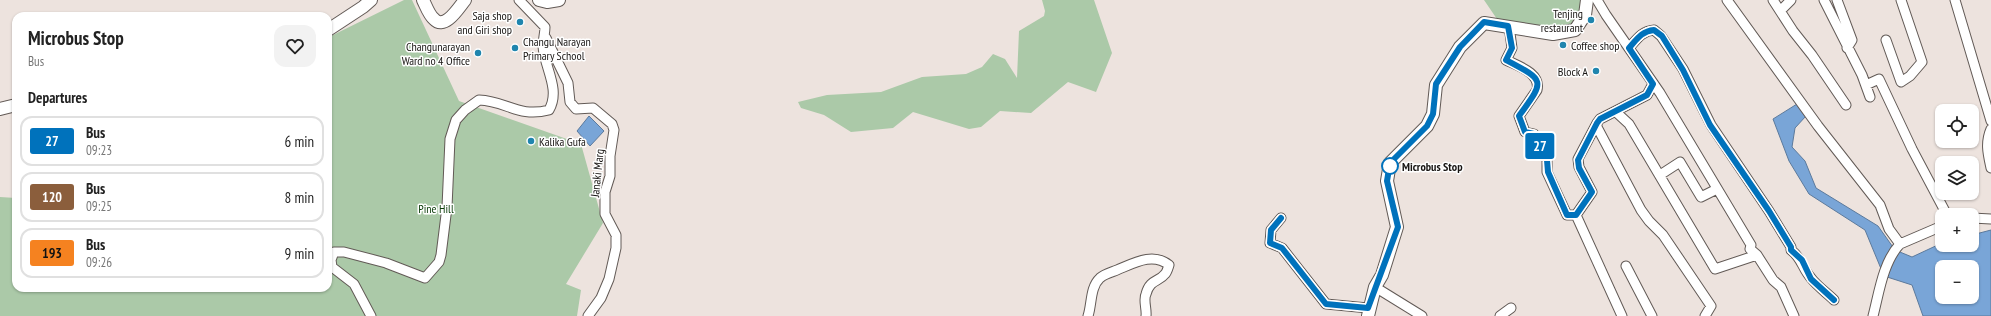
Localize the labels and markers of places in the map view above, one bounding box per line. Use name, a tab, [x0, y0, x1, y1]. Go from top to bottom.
place label: Tenjing restaurant	[1541, 6, 1584, 35]
place label: Saja shop and Giri shop	[458, 8, 512, 37]
marker: Tenjing restaurant	[1586, 15, 1596, 25]
marker: Saja shop and Giri shop	[515, 17, 525, 27]
place label: Changu Narayan Primary School	[523, 34, 591, 63]
place label: Coffee shop	[1571, 38, 1619, 53]
place label: Changunarayan Ward no 4 Office	[402, 39, 470, 68]
marker: Coffee shop	[1558, 40, 1568, 50]
marker: Changu Narayan Primary School	[510, 43, 520, 53]
marker: Changunarayan Ward no 4 Office	[473, 48, 483, 58]
place label: Block A	[1558, 64, 1588, 79]
marker: Block A	[1591, 66, 1601, 76]
place label: Kalika Gufa	[539, 134, 586, 149]
marker: Kalika Gufa	[526, 136, 536, 146]
marker: Microbus Stop	[1381, 157, 1399, 175]
place label: Microbus Stop	[1402, 159, 1463, 174]

